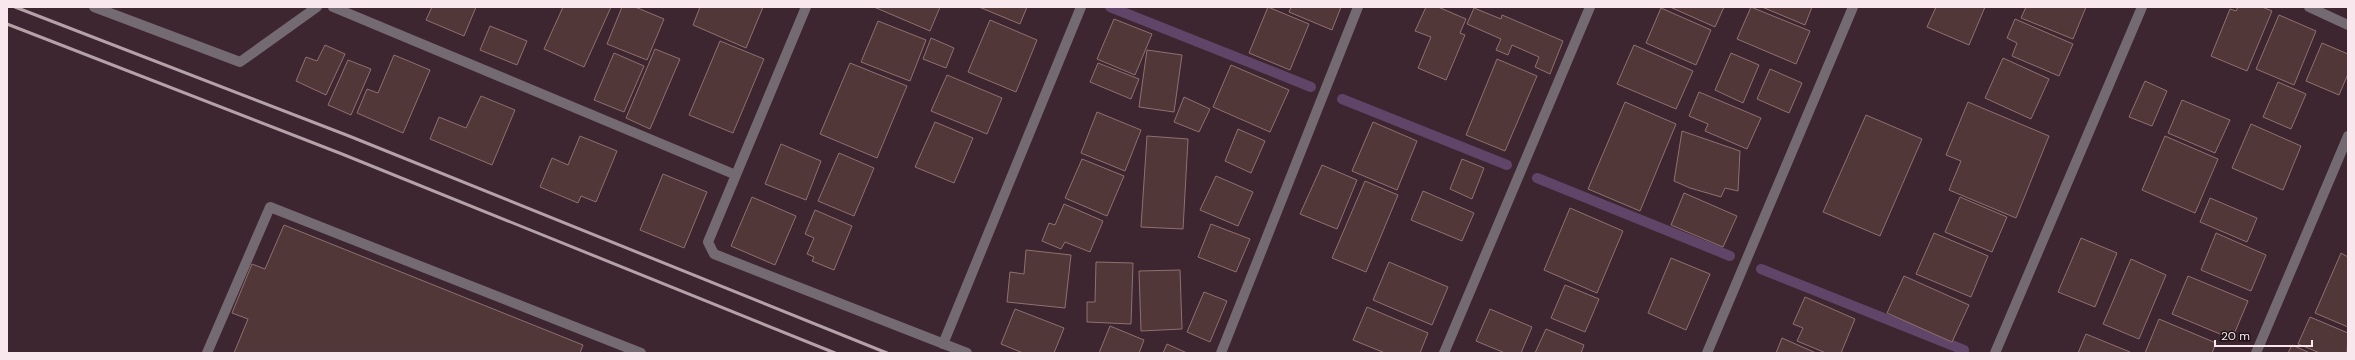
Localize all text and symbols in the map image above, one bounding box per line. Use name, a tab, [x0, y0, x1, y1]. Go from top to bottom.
scale bar	[2215, 322, 2312, 348]
text: 20 m	[2221, 328, 2250, 344]

